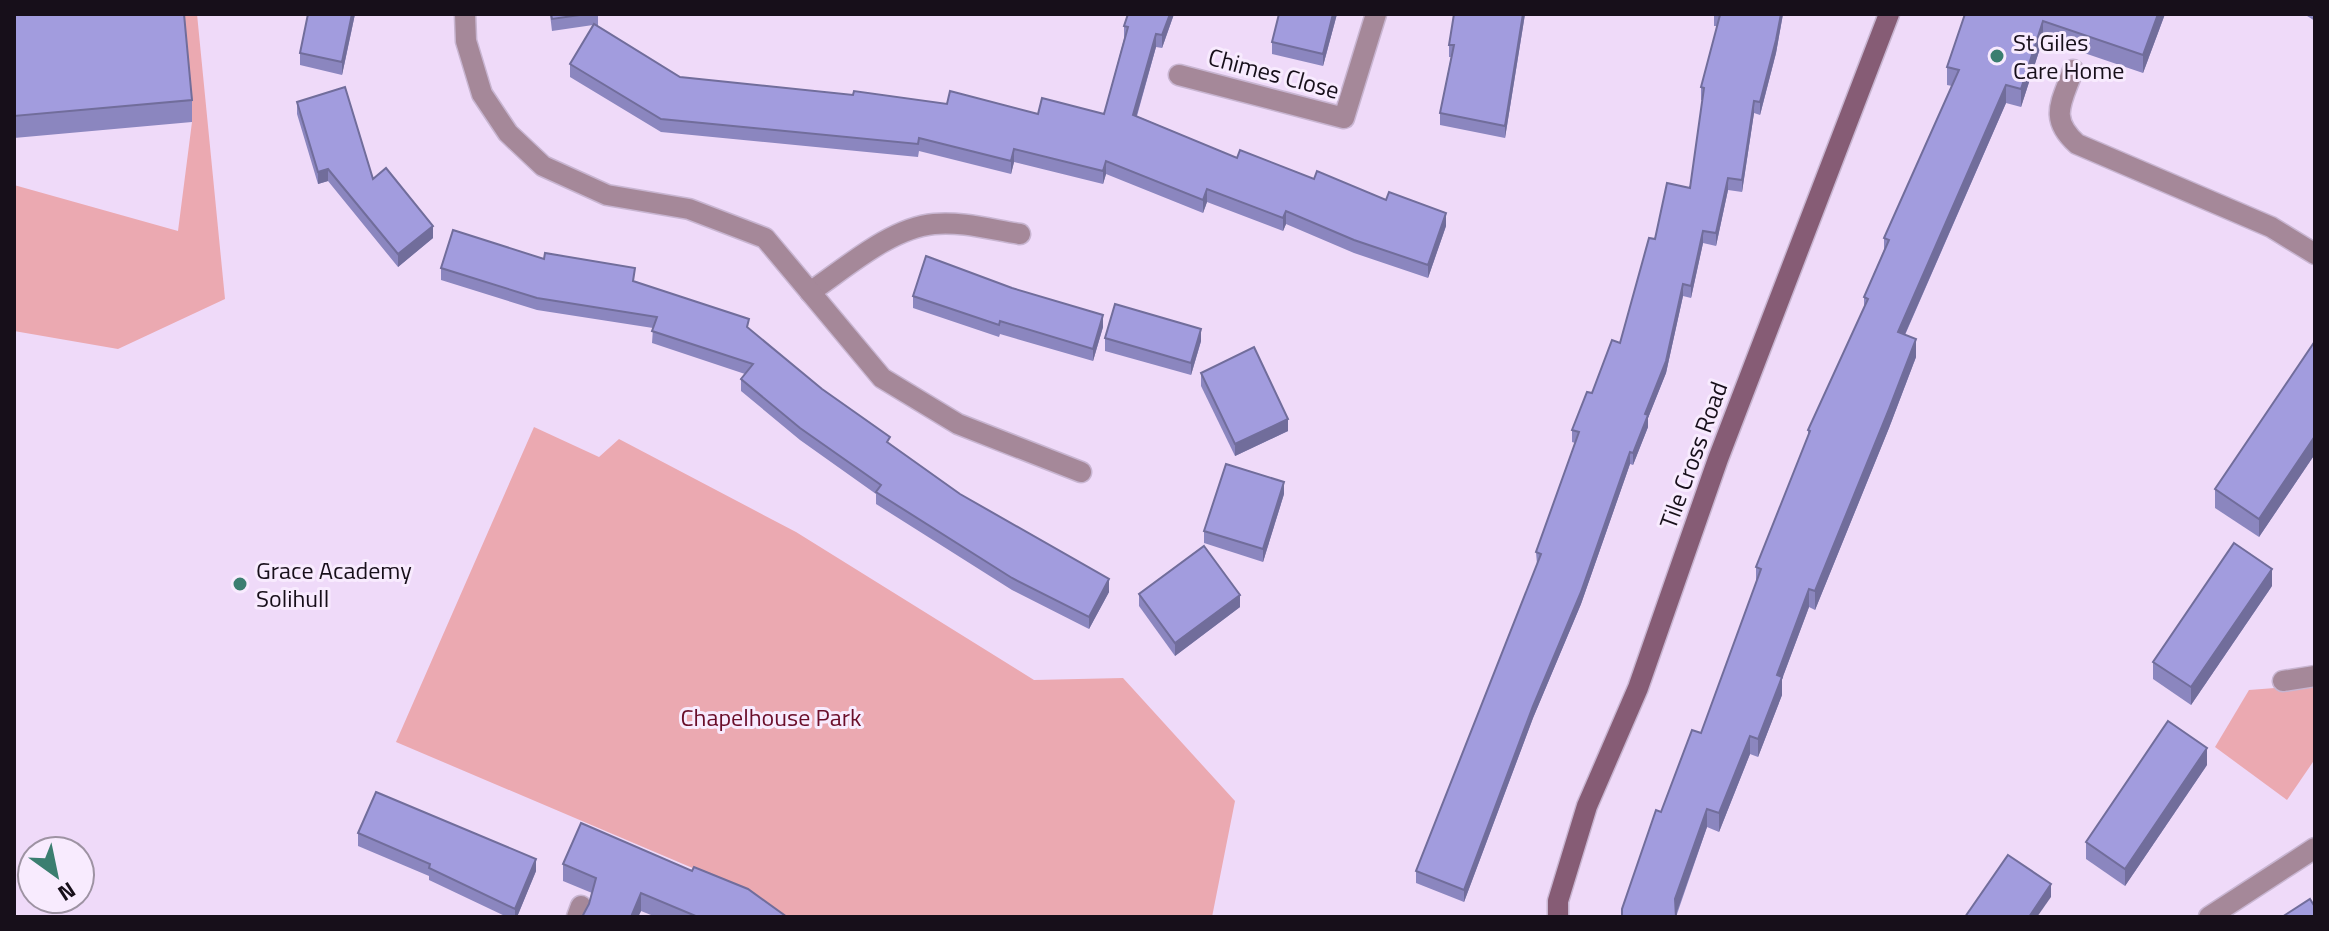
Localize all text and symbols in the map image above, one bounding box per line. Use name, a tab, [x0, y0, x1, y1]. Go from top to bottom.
place label: St Giles Care Home	[2013, 24, 2124, 88]
street label: Chimes Close	[1204, 38, 1344, 108]
marker: St Giles Care Home	[1988, 47, 2006, 65]
street label: Tile Cross Road	[1650, 376, 1736, 534]
place label: Grace Academy Solihull	[256, 552, 412, 616]
marker: Grace Academy Solihull	[231, 575, 249, 593]
park label: Chapelhouse Park	[680, 699, 862, 735]
north arrow	[16, 835, 96, 915]
text: N	[51, 873, 83, 910]

